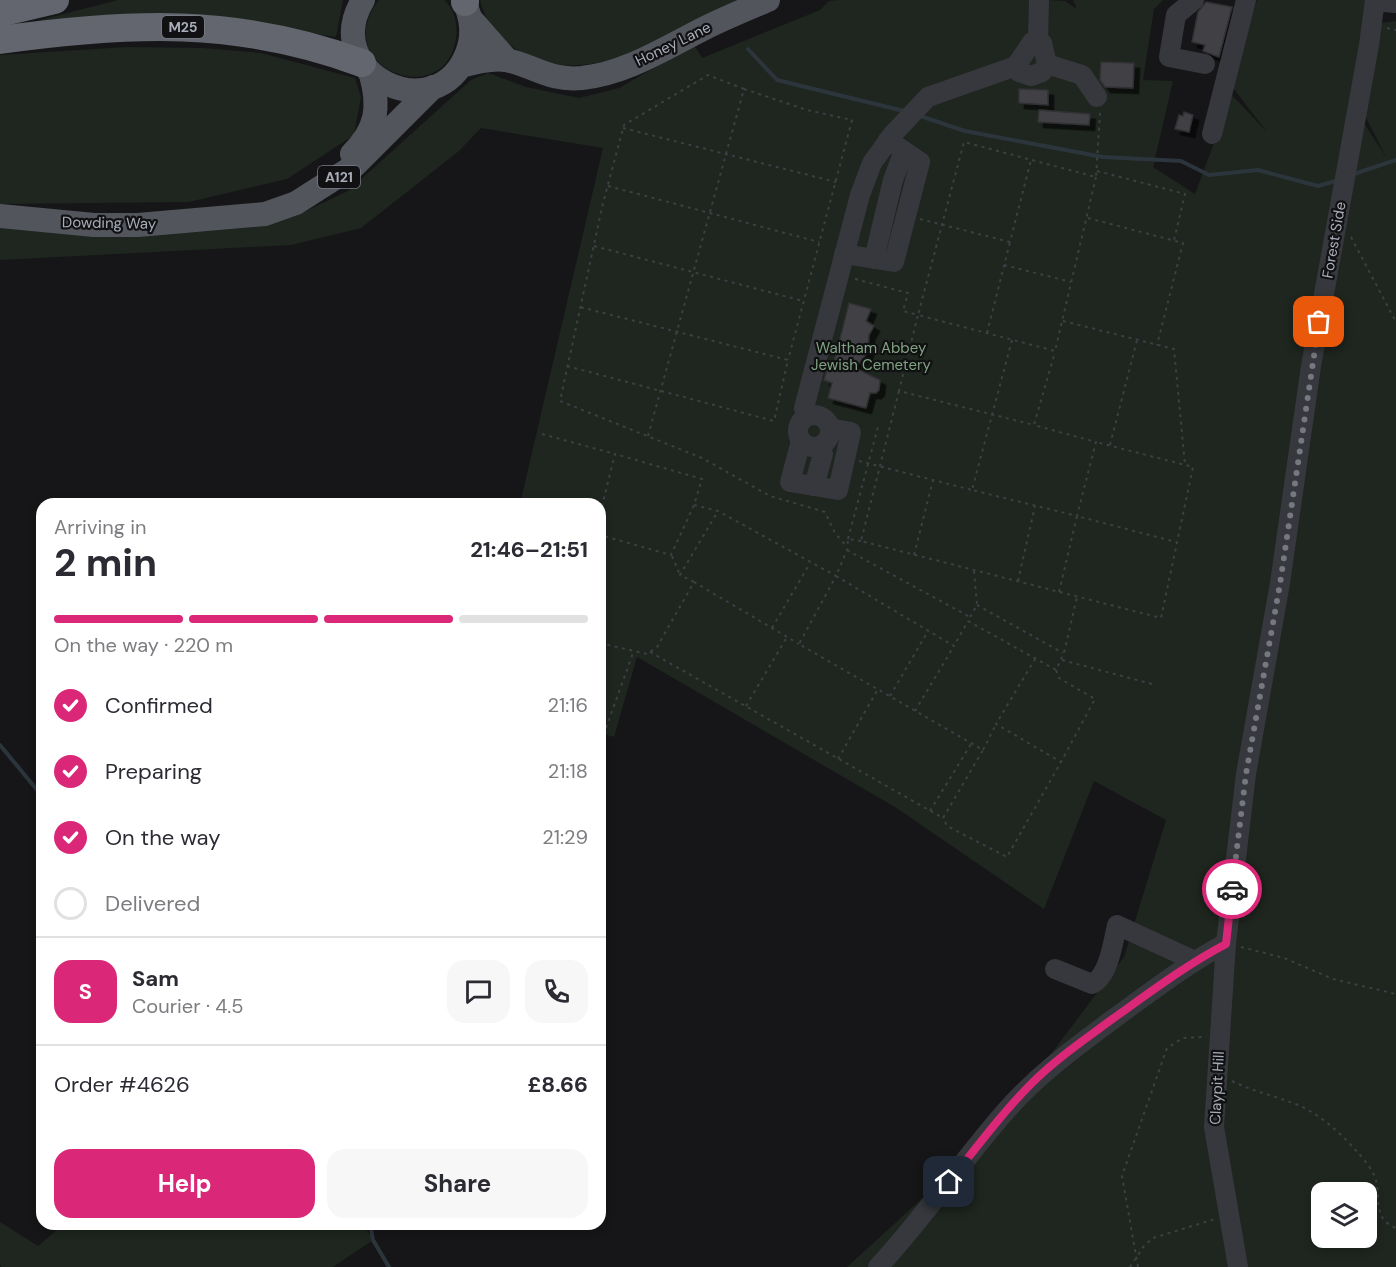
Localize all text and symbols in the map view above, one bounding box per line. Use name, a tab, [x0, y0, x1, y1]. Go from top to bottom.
road number: M25	[162, 16, 204, 38]
street label: Honey Lane	[632, 17, 714, 71]
road number: A121	[318, 166, 360, 188]
street label: Forest Side	[1317, 200, 1351, 280]
street label: Dowding Way	[62, 212, 157, 234]
pin	[1293, 296, 1344, 347]
icon: bag	[1302, 305, 1335, 338]
park label: Waltham Abbey Jewish Cemetery	[811, 338, 932, 375]
text: Arriving in	[54, 514, 146, 540]
text: 21:46–21:51	[470, 535, 588, 564]
text: 2 min	[54, 537, 157, 588]
text: On the way · 220 m	[54, 632, 233, 658]
icon: check	[54, 689, 87, 722]
text: Confirmed	[105, 691, 213, 720]
text: 21:16	[547, 692, 588, 718]
icon: check	[54, 755, 87, 788]
text: Preparing	[105, 757, 202, 786]
text: 21:18	[548, 758, 588, 784]
icon: check	[54, 821, 87, 854]
text: On the way	[105, 823, 220, 852]
text: 21:29	[542, 824, 588, 850]
courier	[1202, 859, 1262, 919]
icon: car	[1216, 873, 1249, 906]
text: Delivered	[105, 889, 200, 918]
button: chat	[447, 960, 510, 1023]
button: phone	[525, 960, 588, 1023]
text: Sam	[132, 964, 179, 993]
text: S	[79, 977, 92, 1006]
text: Courier · 4.5	[132, 993, 244, 1019]
street label: Claypit Hill	[1205, 1051, 1229, 1125]
text: Order #4626	[54, 1070, 190, 1099]
text: £8.66	[527, 1070, 588, 1099]
button: Help	[54, 1149, 315, 1218]
button: Share	[327, 1149, 588, 1218]
pin	[923, 1156, 974, 1207]
icon: home	[932, 1165, 965, 1198]
map controls	[1311, 1182, 1377, 1248]
button: layers	[1311, 1182, 1377, 1248]

